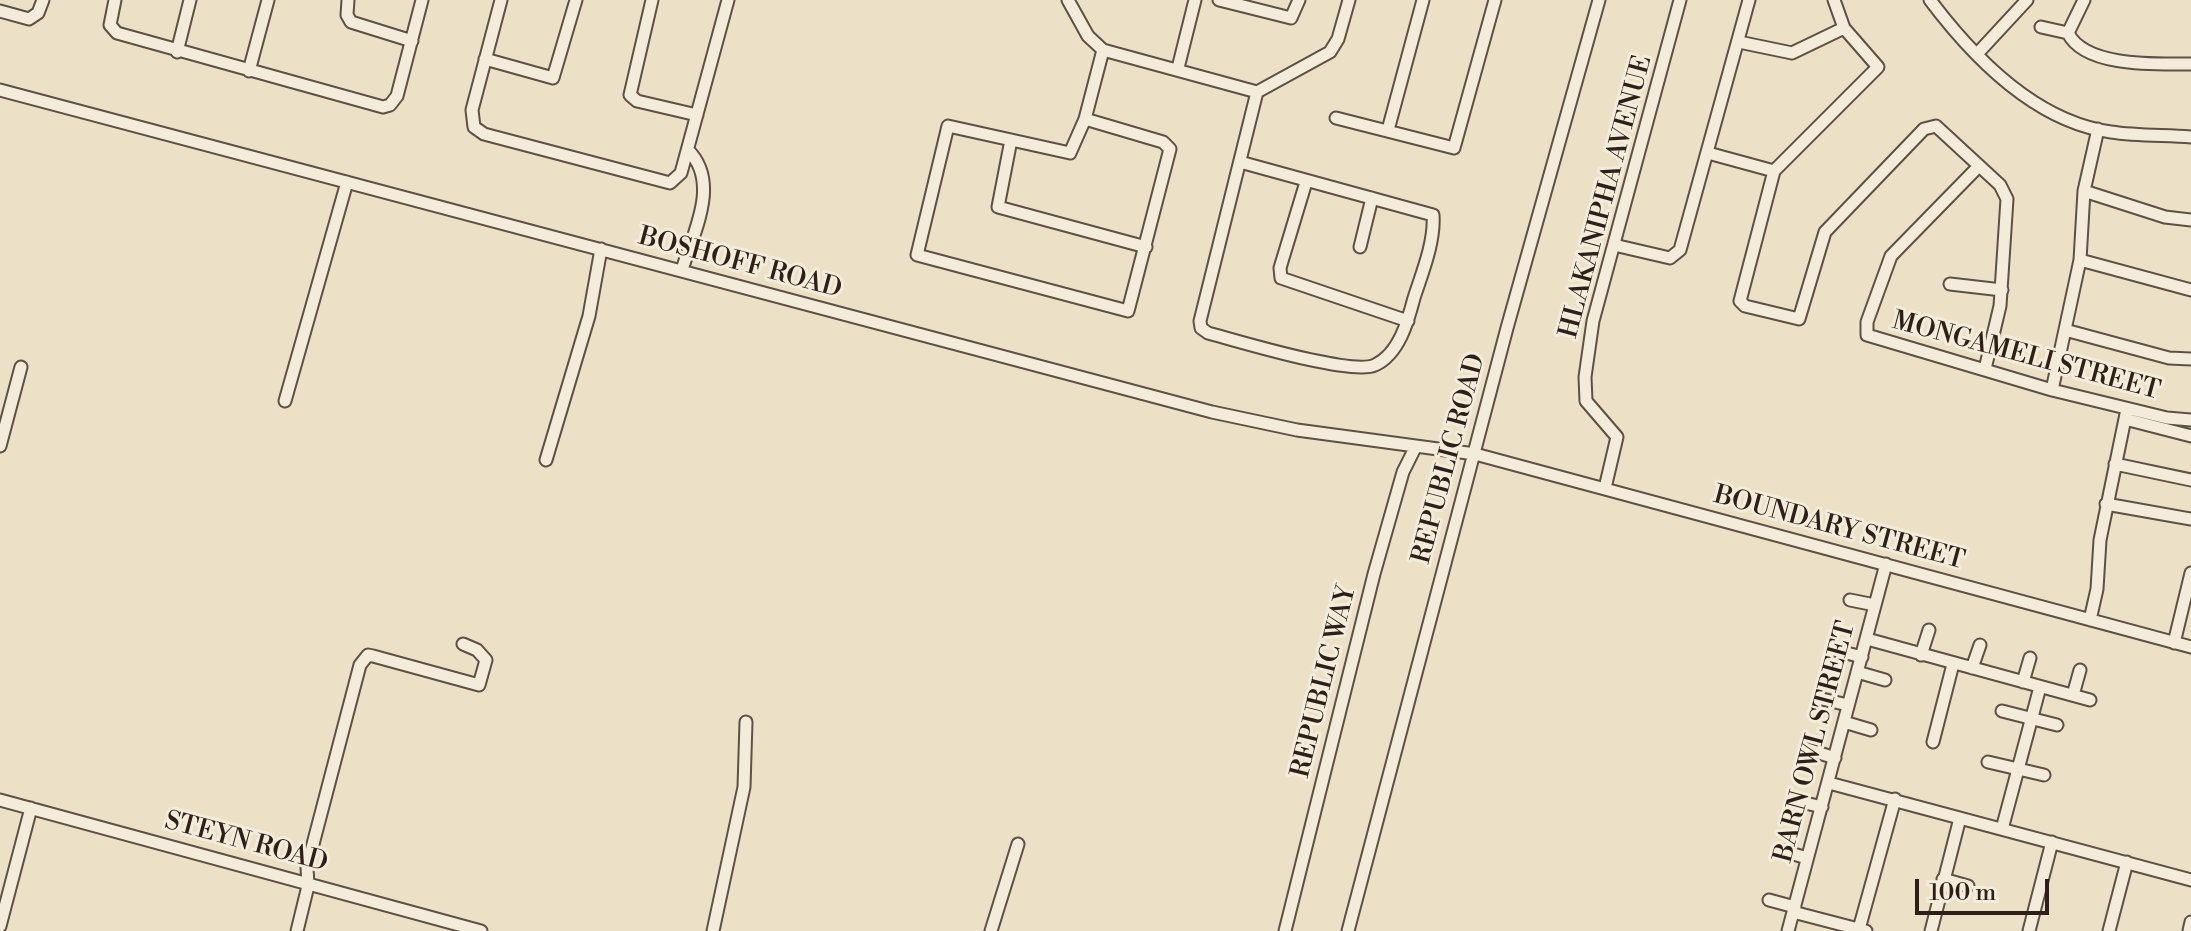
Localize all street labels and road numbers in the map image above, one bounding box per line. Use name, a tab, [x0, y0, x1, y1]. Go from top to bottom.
street label: HLAKANIPHA AVENUE	[1554, 52, 1660, 342]
street label: BOSHOFF ROAD	[635, 222, 845, 306]
street label: MONGAMELI STREET	[1889, 306, 2163, 408]
street label: REPUBLIC ROAD	[1407, 351, 1493, 567]
street label: BOUNDARY STREET	[1710, 481, 1968, 577]
street label: REPUBLIC WAY	[1286, 583, 1364, 781]
street label: BARN OWL STREET	[1769, 618, 1863, 866]
street label: STEYN ROAD	[161, 806, 331, 880]

